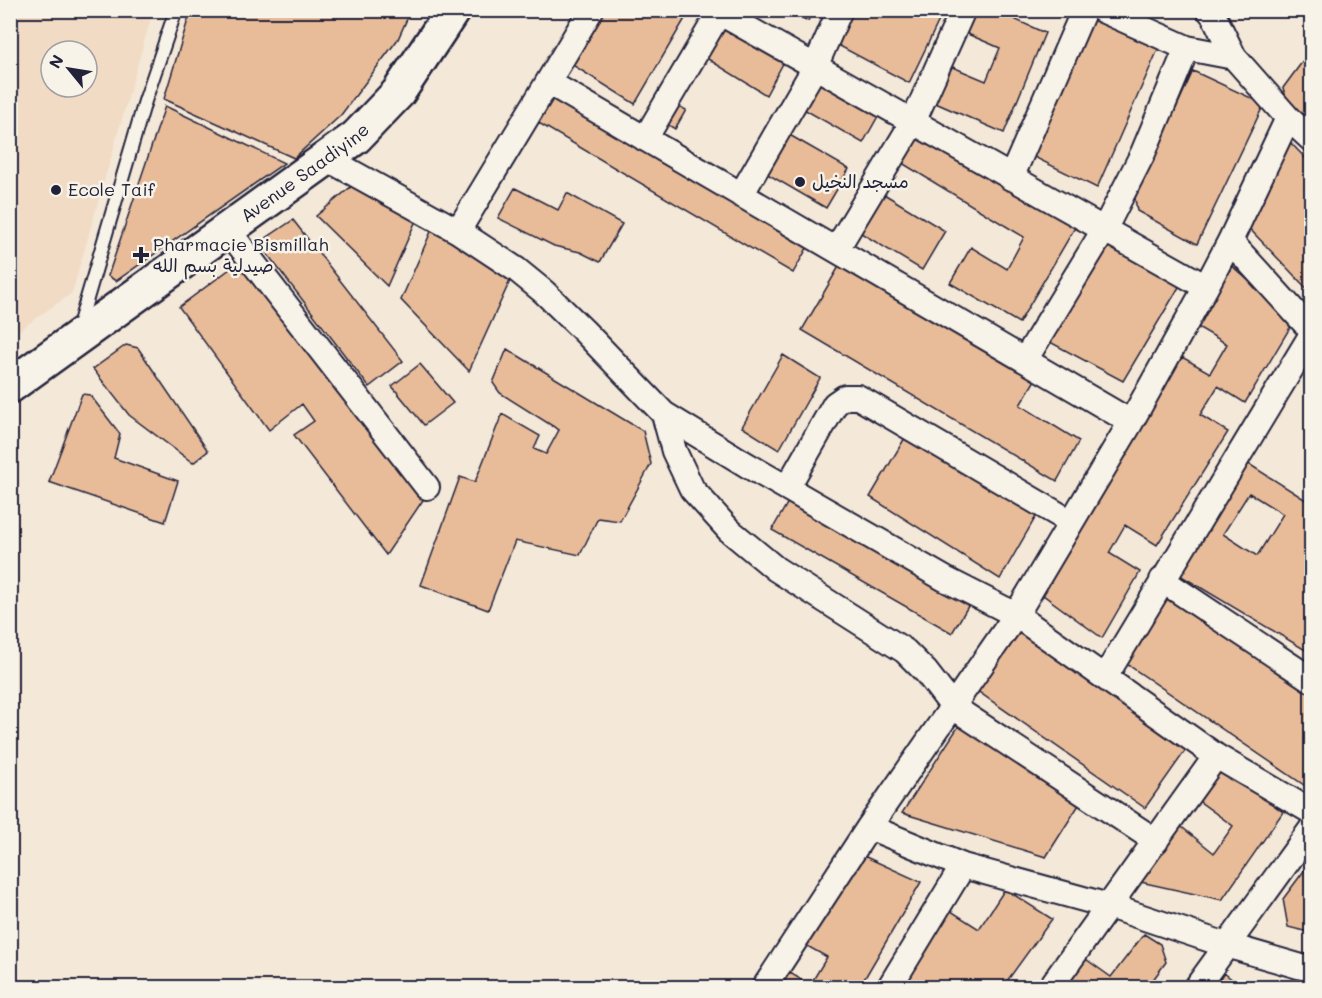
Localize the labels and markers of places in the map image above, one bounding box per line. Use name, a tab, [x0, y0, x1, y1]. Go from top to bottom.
place label: مسجد النخيل	[812, 169, 909, 193]
marker: مسجد النخيل	[793, 175, 807, 189]
place label: Ecole Taif	[68, 177, 156, 201]
marker: Ecole Taif	[49, 183, 63, 197]
place label: Pharmacie Bismillah صيدلية بسم الله	[153, 232, 329, 280]
marker: Pharmacie Bismillah صيدلية بسم الله	[134, 248, 148, 262]

